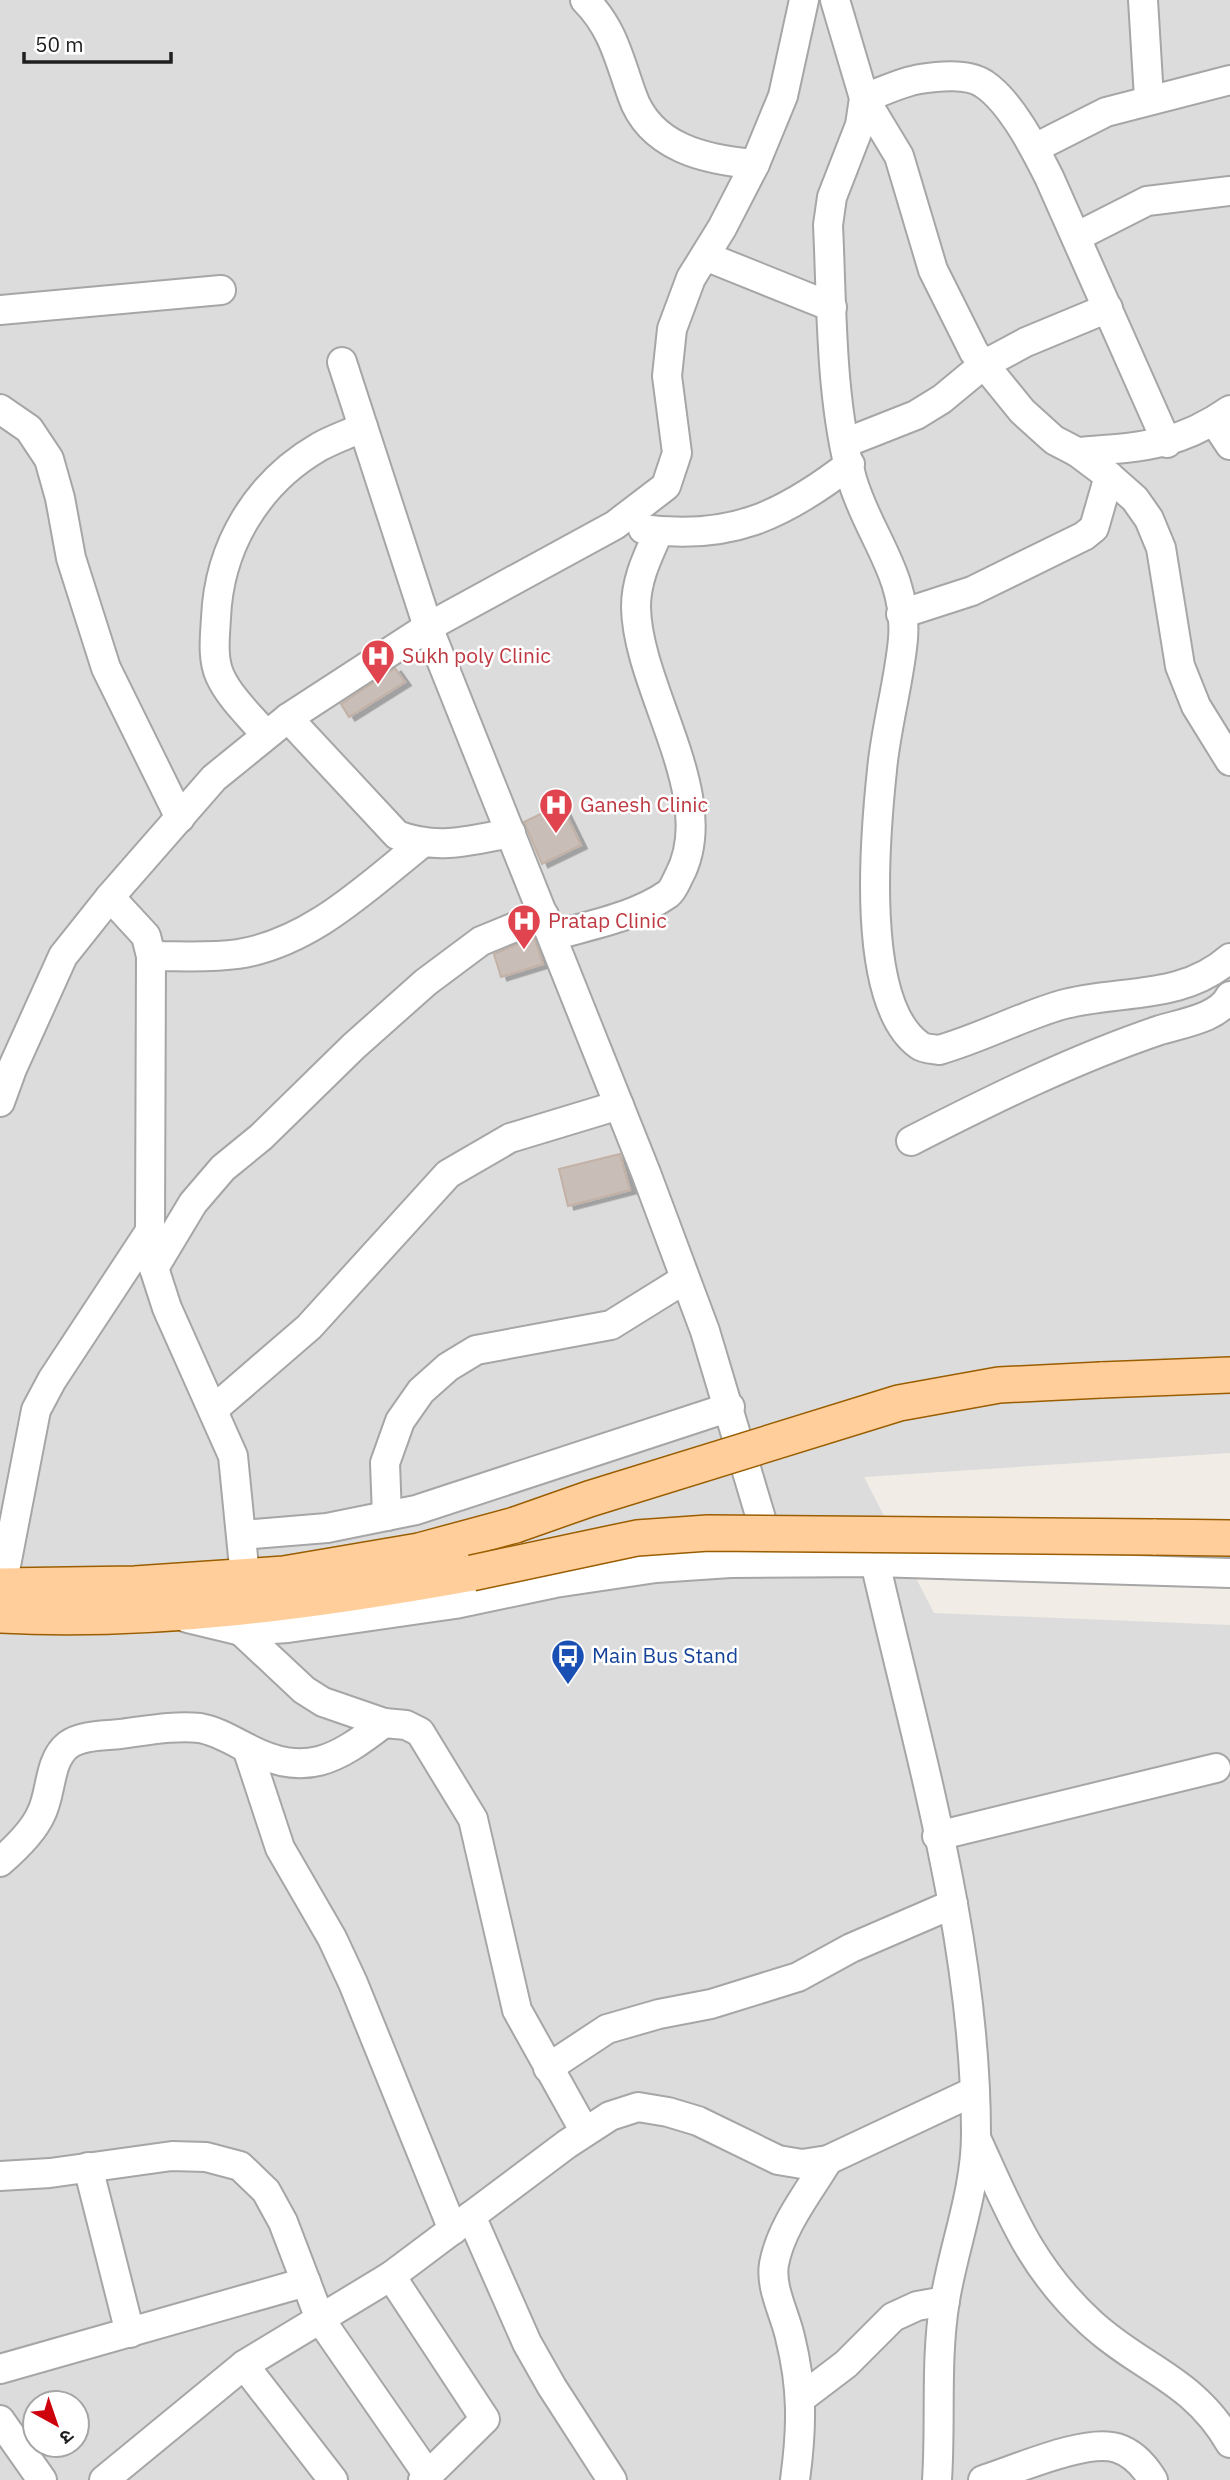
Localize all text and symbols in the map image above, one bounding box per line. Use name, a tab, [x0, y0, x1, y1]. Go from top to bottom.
scale bar	[24, 21, 172, 65]
text: 50 m	[35, 30, 84, 58]
hospital icon: Sukh poly Clinic	[359, 637, 397, 686]
place label: Sukh poly Clinic	[402, 641, 551, 669]
hospital icon: Ganesh Clinic	[537, 786, 575, 835]
place label: Ganesh Clinic	[580, 790, 708, 818]
hospital icon: Pratap Clinic	[505, 902, 543, 951]
place label: Pratap Clinic	[548, 906, 667, 934]
bus stop icon: Main Bus Stand	[549, 1637, 587, 1686]
place label: Main Bus Stand	[592, 1641, 738, 1669]
north arrow	[21, 2389, 91, 2459]
text: उ	[54, 2424, 79, 2450]

